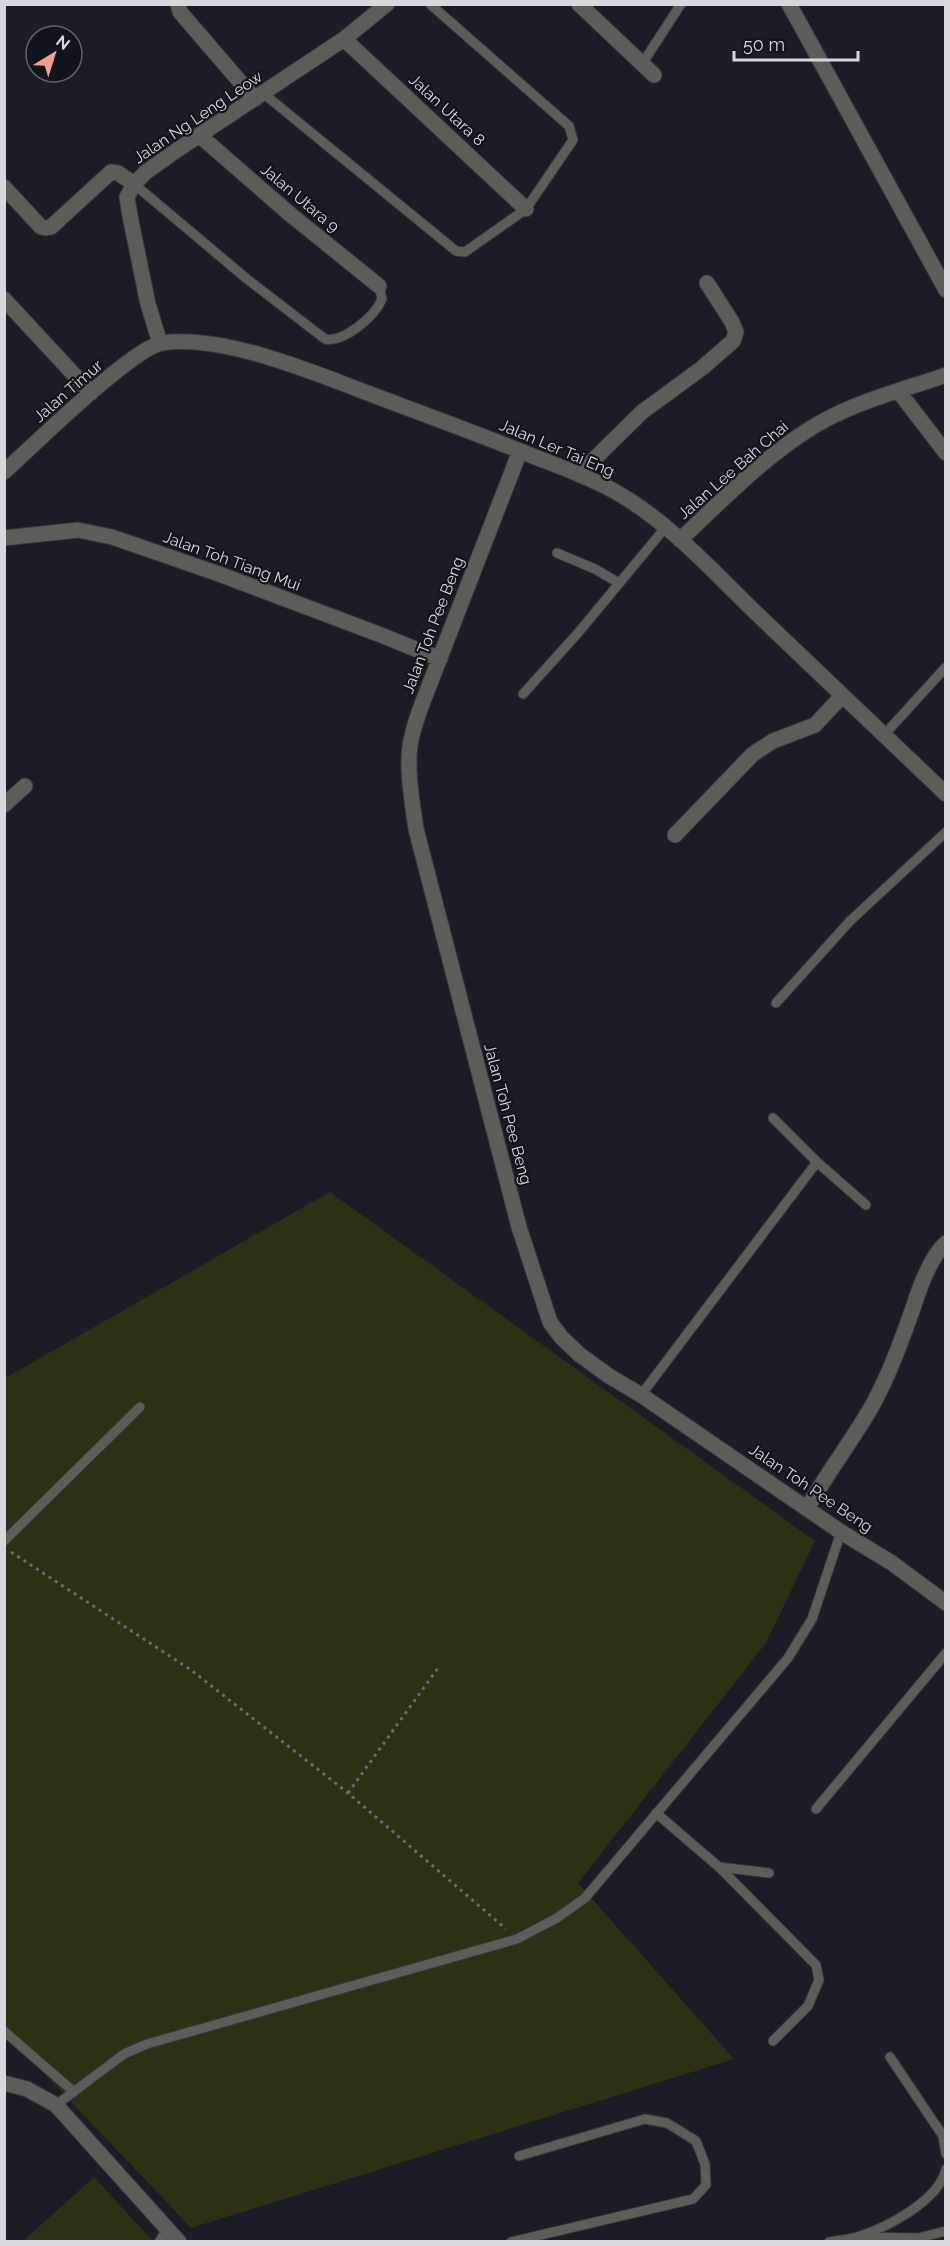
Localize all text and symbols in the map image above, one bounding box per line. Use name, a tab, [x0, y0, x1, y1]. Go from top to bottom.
north arrow	[24, 24, 84, 84]
scale bar	[734, 24, 858, 62]
text: N	[52, 31, 74, 54]
text: 50 m	[743, 34, 785, 55]
street label: Jalan Ng Leng Leow	[130, 67, 266, 167]
street label: Jalan Utara 8	[405, 70, 489, 150]
street label: Jalan Utara 9	[257, 160, 343, 236]
street label: Jalan Timur	[30, 356, 107, 426]
street label: Jalan Ler Tai Eng	[496, 415, 618, 481]
street label: Jalan Lee Bah Chai	[674, 417, 792, 523]
street label: Jalan Toh Tiang Mui	[161, 527, 303, 595]
street label: Jalan Toh Pee Beng	[398, 554, 468, 696]
street label: Jalan Toh Pee Beng	[480, 1041, 536, 1187]
street label: Jalan Toh Pee Beng	[746, 1440, 876, 1536]

